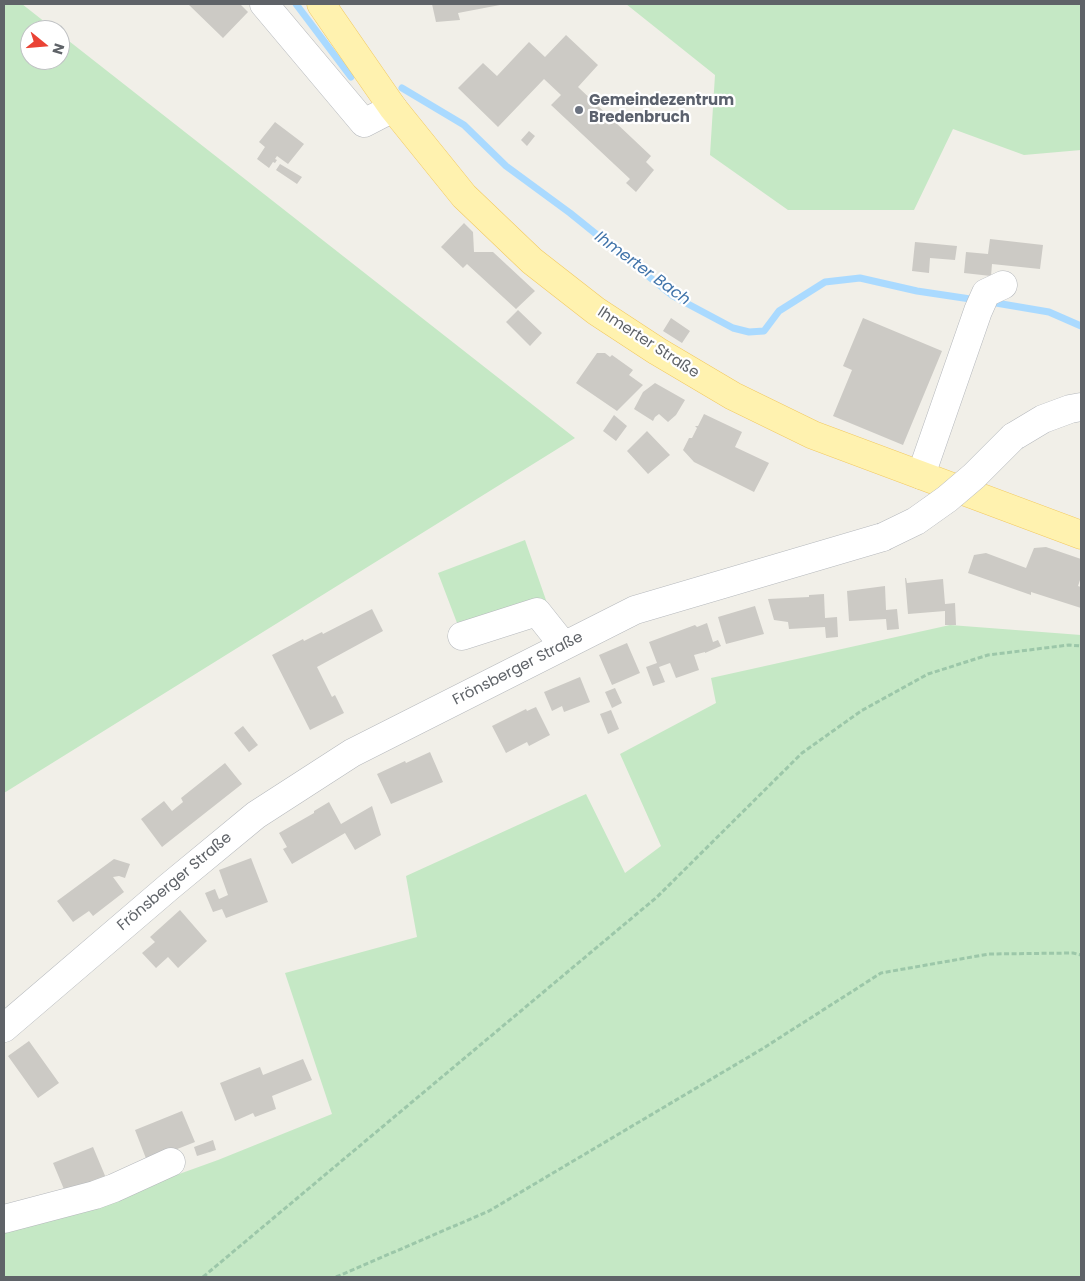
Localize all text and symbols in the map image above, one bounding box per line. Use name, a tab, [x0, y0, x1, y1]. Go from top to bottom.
north arrow	[20, 20, 70, 70]
text: N	[47, 41, 69, 57]
place label: Gemeindezentrum Bredenbruch	[589, 92, 734, 127]
marker: Gemeindezentrum Bredenbruch	[573, 104, 585, 116]
water label: Ihmerter Bach	[590, 228, 694, 310]
street label: Ihmerter Straße	[594, 303, 702, 383]
street label: Frönsberger Straße	[450, 628, 586, 710]
street label: Frönsberger Straße	[114, 829, 236, 935]

